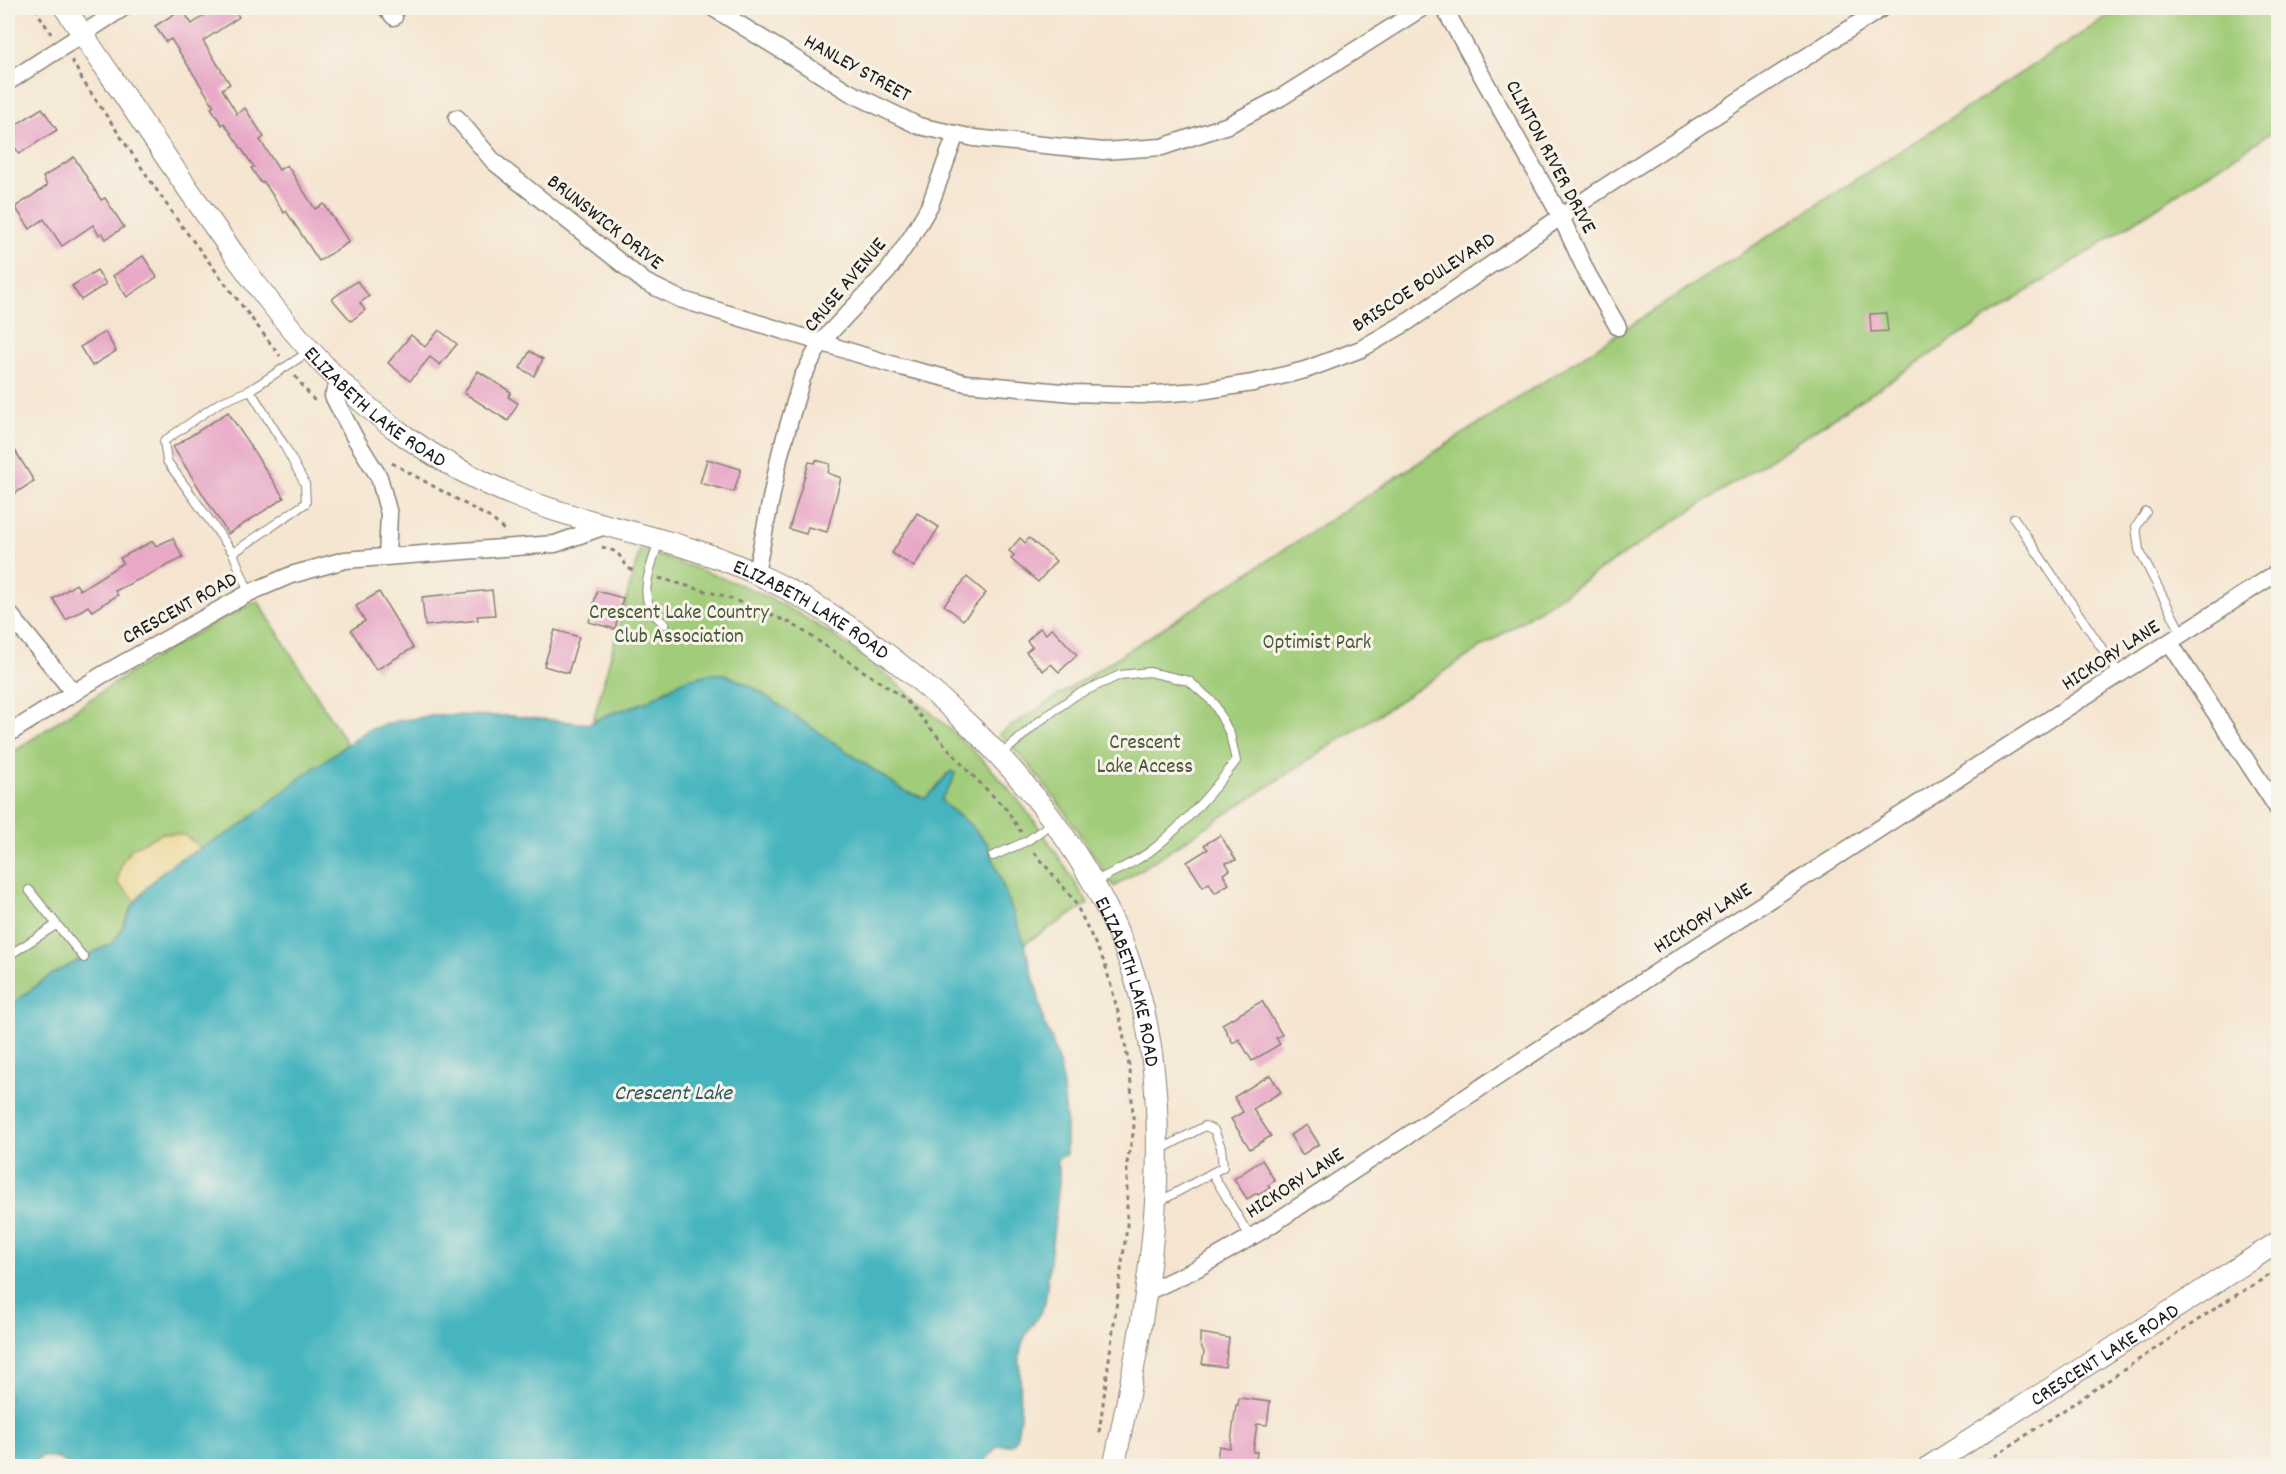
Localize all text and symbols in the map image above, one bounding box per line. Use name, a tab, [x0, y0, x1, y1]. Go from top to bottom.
street label: HANLEY STREET	[797, 28, 916, 112]
street label: CLINTON RIVER DRIVE	[1496, 75, 1603, 240]
street label: BRUNSWICK DRIVE	[540, 168, 669, 279]
street label: BRISCOE BOULEVARD	[1347, 226, 1502, 341]
street label: CRUSE AVENUE	[798, 232, 895, 340]
street label: ELIZABETH LAKE ROAD	[295, 341, 451, 477]
street label: ELIZABETH LAKE ROAD	[728, 553, 895, 669]
street label: CRESCENT ROAD	[117, 566, 244, 654]
park label: Crescent Lake Country Club Association	[589, 599, 769, 653]
street label: HICKORY LANE	[2056, 613, 2167, 700]
park label: Optimist Park	[1263, 629, 1371, 659]
park label: Crescent Lake Access	[1097, 729, 1193, 783]
street label: HICKORY LANE	[1648, 876, 1759, 963]
street label: ELIZABETH LAKE ROAD	[1085, 892, 1165, 1069]
water label: Crescent Lake	[614, 1079, 733, 1110]
street label: HICKORY LANE	[1240, 1141, 1351, 1228]
street label: CRESCENT LAKE ROAD	[2025, 1297, 2186, 1416]

